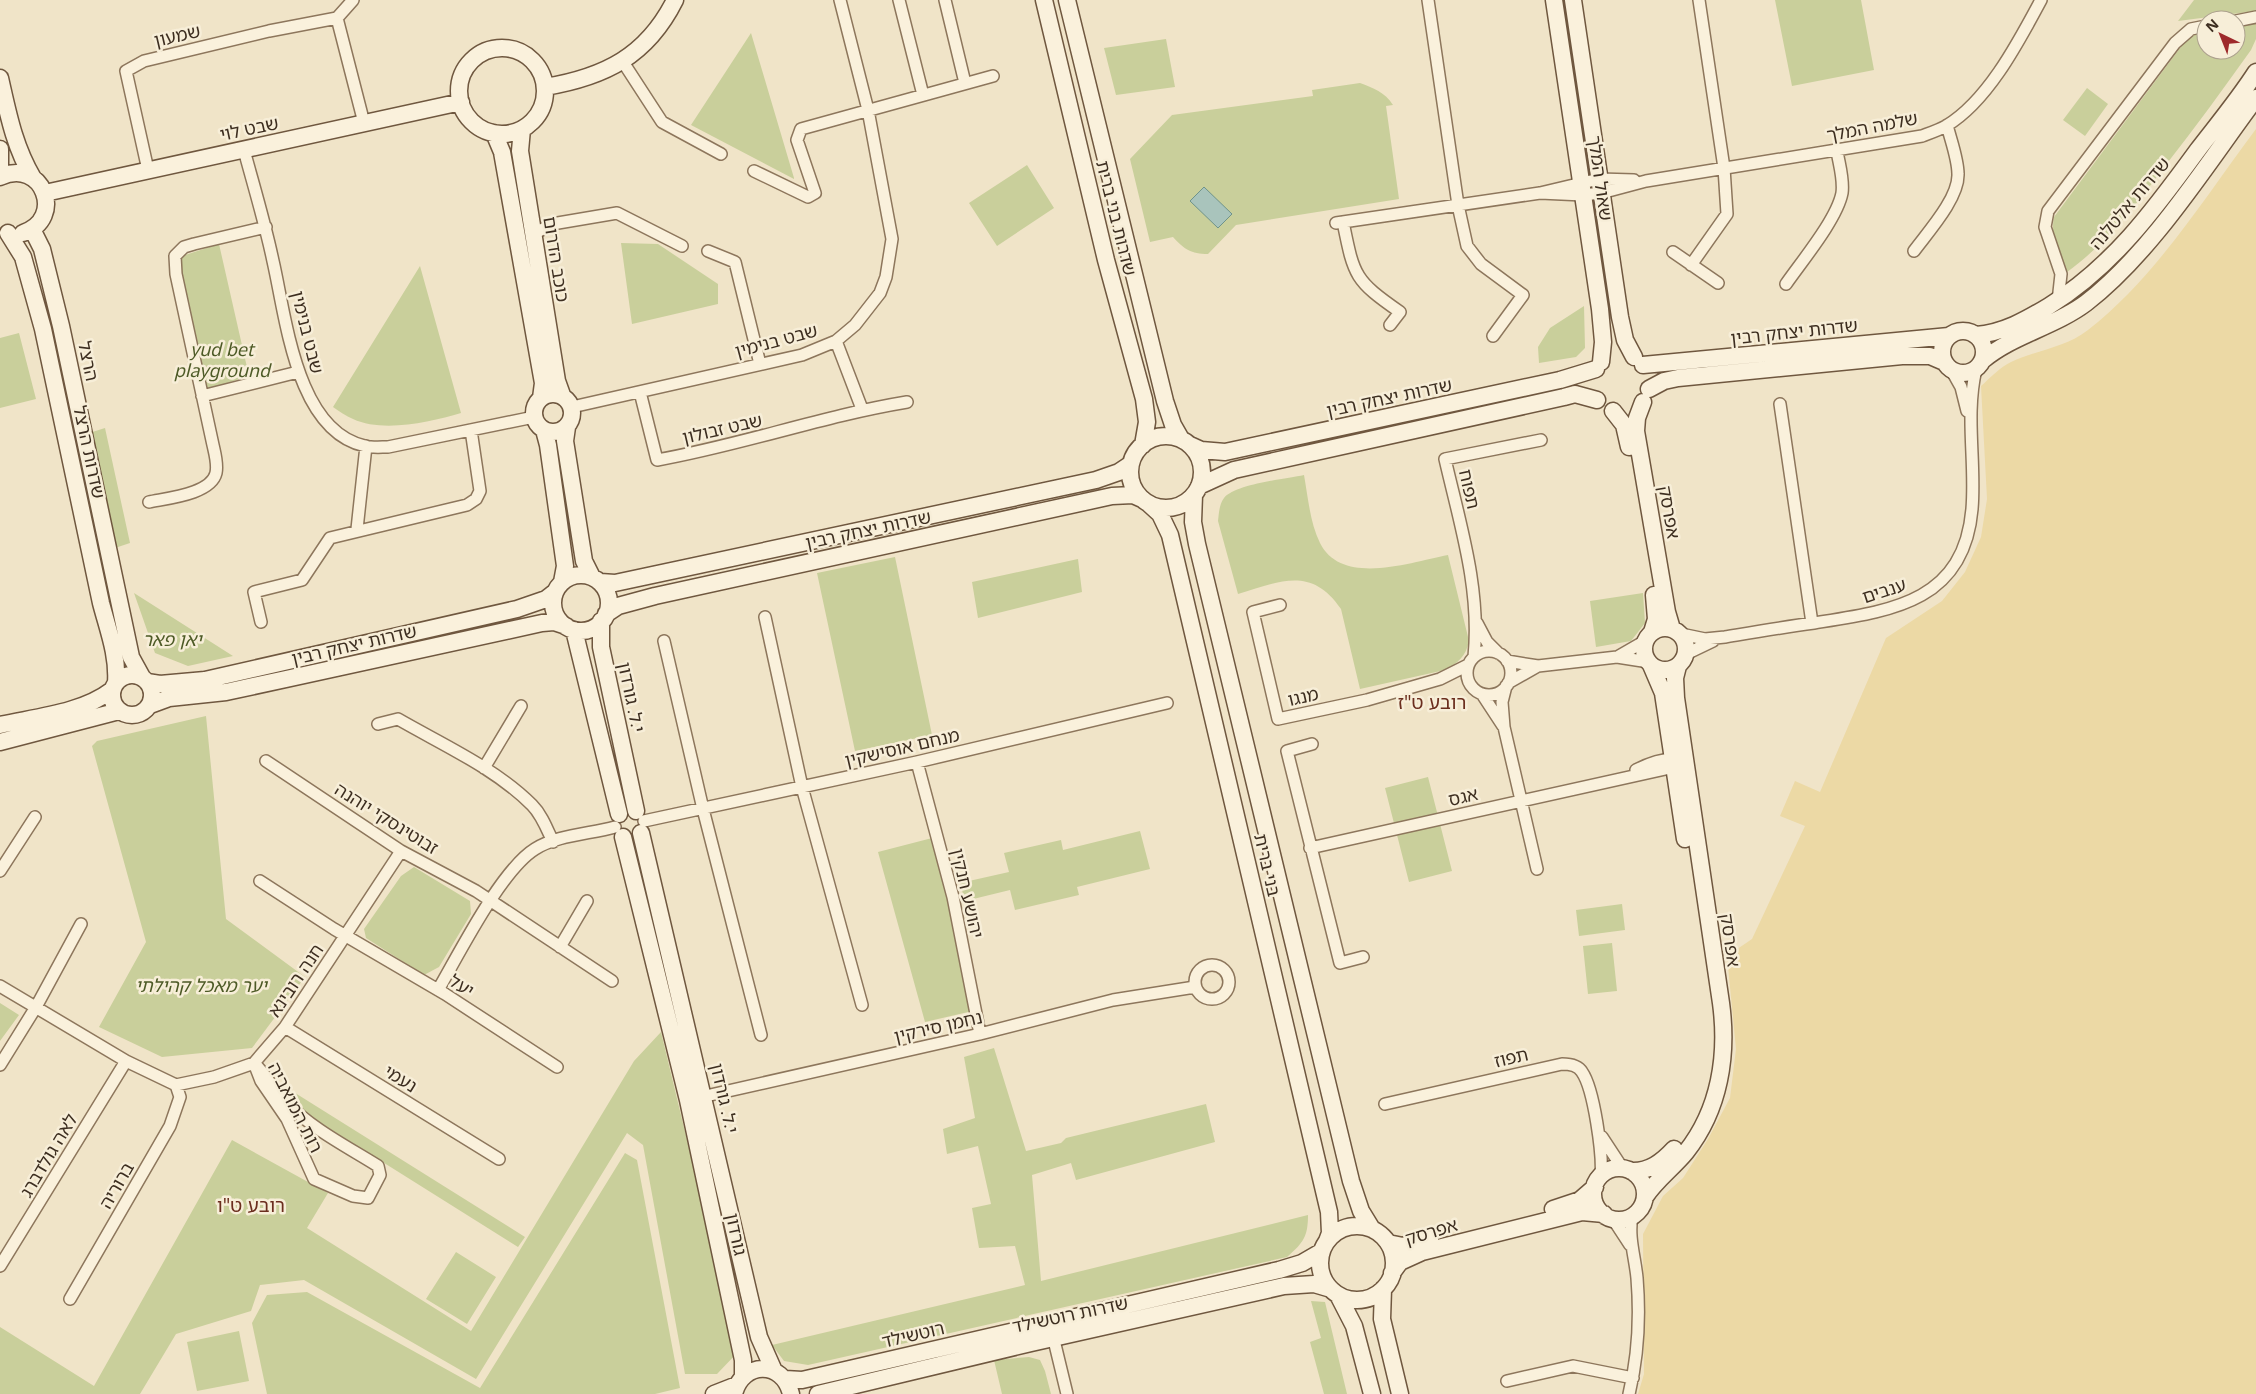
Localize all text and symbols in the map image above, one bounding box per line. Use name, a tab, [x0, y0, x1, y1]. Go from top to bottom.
north arrow	[2196, 10, 2246, 60]
text: N	[2201, 14, 2222, 36]
street label: שמעון	[151, 18, 203, 52]
street label: שלמה המלך	[1824, 105, 1920, 147]
street label: שבט לוי	[217, 110, 281, 146]
street label: שאול המלך	[1583, 134, 1619, 222]
street label: שדרות אלטלנה	[2083, 152, 2175, 254]
street label: שדרות בני ברית	[1091, 158, 1143, 278]
street label: כוכב הדרום	[538, 214, 576, 304]
street label: שבט בנימין	[286, 288, 330, 376]
street label: שדרות יצחק רבין	[1729, 312, 1859, 350]
street label: שבט בנימין	[732, 317, 820, 363]
park label: yud bet playground	[174, 337, 272, 382]
street label: הרצל	[73, 339, 105, 383]
street label: שדרות יצחק רבין	[1324, 372, 1454, 422]
street label: שדרות הרצל	[68, 403, 112, 501]
street label: שבט זבולון	[680, 407, 764, 449]
street label: תפוח	[1454, 467, 1486, 511]
street label: אפרסק	[1654, 483, 1686, 541]
street label: שדרות יצחק רבין	[803, 504, 933, 554]
street label: ענבים	[1859, 572, 1909, 608]
street label: שדרות יצחק רבין	[289, 618, 419, 670]
park label: יאן פאר	[142, 627, 203, 651]
street label: י.ל. גורדון	[613, 660, 651, 734]
street label: מנגו	[1285, 681, 1321, 711]
district label: רובע ט"ז	[1398, 689, 1466, 715]
street label: מנחם אוסישקין	[842, 722, 962, 772]
street label: זבוטינסקי יוהנה	[331, 777, 443, 859]
street label: אגס	[1446, 781, 1480, 811]
street label: בני ברית	[1249, 831, 1287, 899]
street label: יהושע חנקין	[946, 846, 990, 940]
street label: אפרסק	[1715, 912, 1747, 968]
street label: חנה רובינא	[262, 939, 328, 1021]
street label: יעל	[445, 968, 479, 1002]
park label: יער מאכל קהילתי	[135, 973, 268, 997]
street label: נחמן סירקין	[892, 1004, 984, 1048]
street label: תפוז	[1492, 1041, 1530, 1073]
street label: רות המואביה	[263, 1058, 329, 1156]
street label: נעמי	[380, 1059, 422, 1097]
street label: י.ל. גורדון	[705, 1061, 745, 1135]
street label: לאה גולדברג	[14, 1109, 82, 1201]
street label: ברוריה	[93, 1157, 139, 1213]
district label: רובע ט"ו	[217, 1192, 285, 1218]
street label: גורדון	[721, 1211, 753, 1258]
street label: אפרסק	[1402, 1212, 1460, 1250]
street label: שדרות רוטשילד	[1010, 1290, 1130, 1338]
street label: רוטשילד	[879, 1315, 947, 1353]

